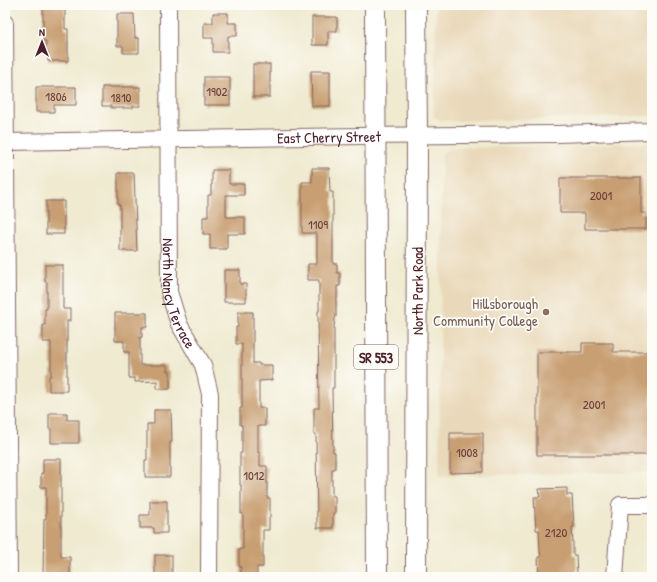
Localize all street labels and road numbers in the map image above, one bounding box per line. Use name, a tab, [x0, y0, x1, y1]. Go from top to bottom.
street label: East Cherry Street	[277, 125, 382, 148]
street label: North Nancy Terrace	[158, 238, 201, 352]
street label: North Park Road	[407, 247, 428, 335]
road number: SR 553	[354, 345, 398, 369]

